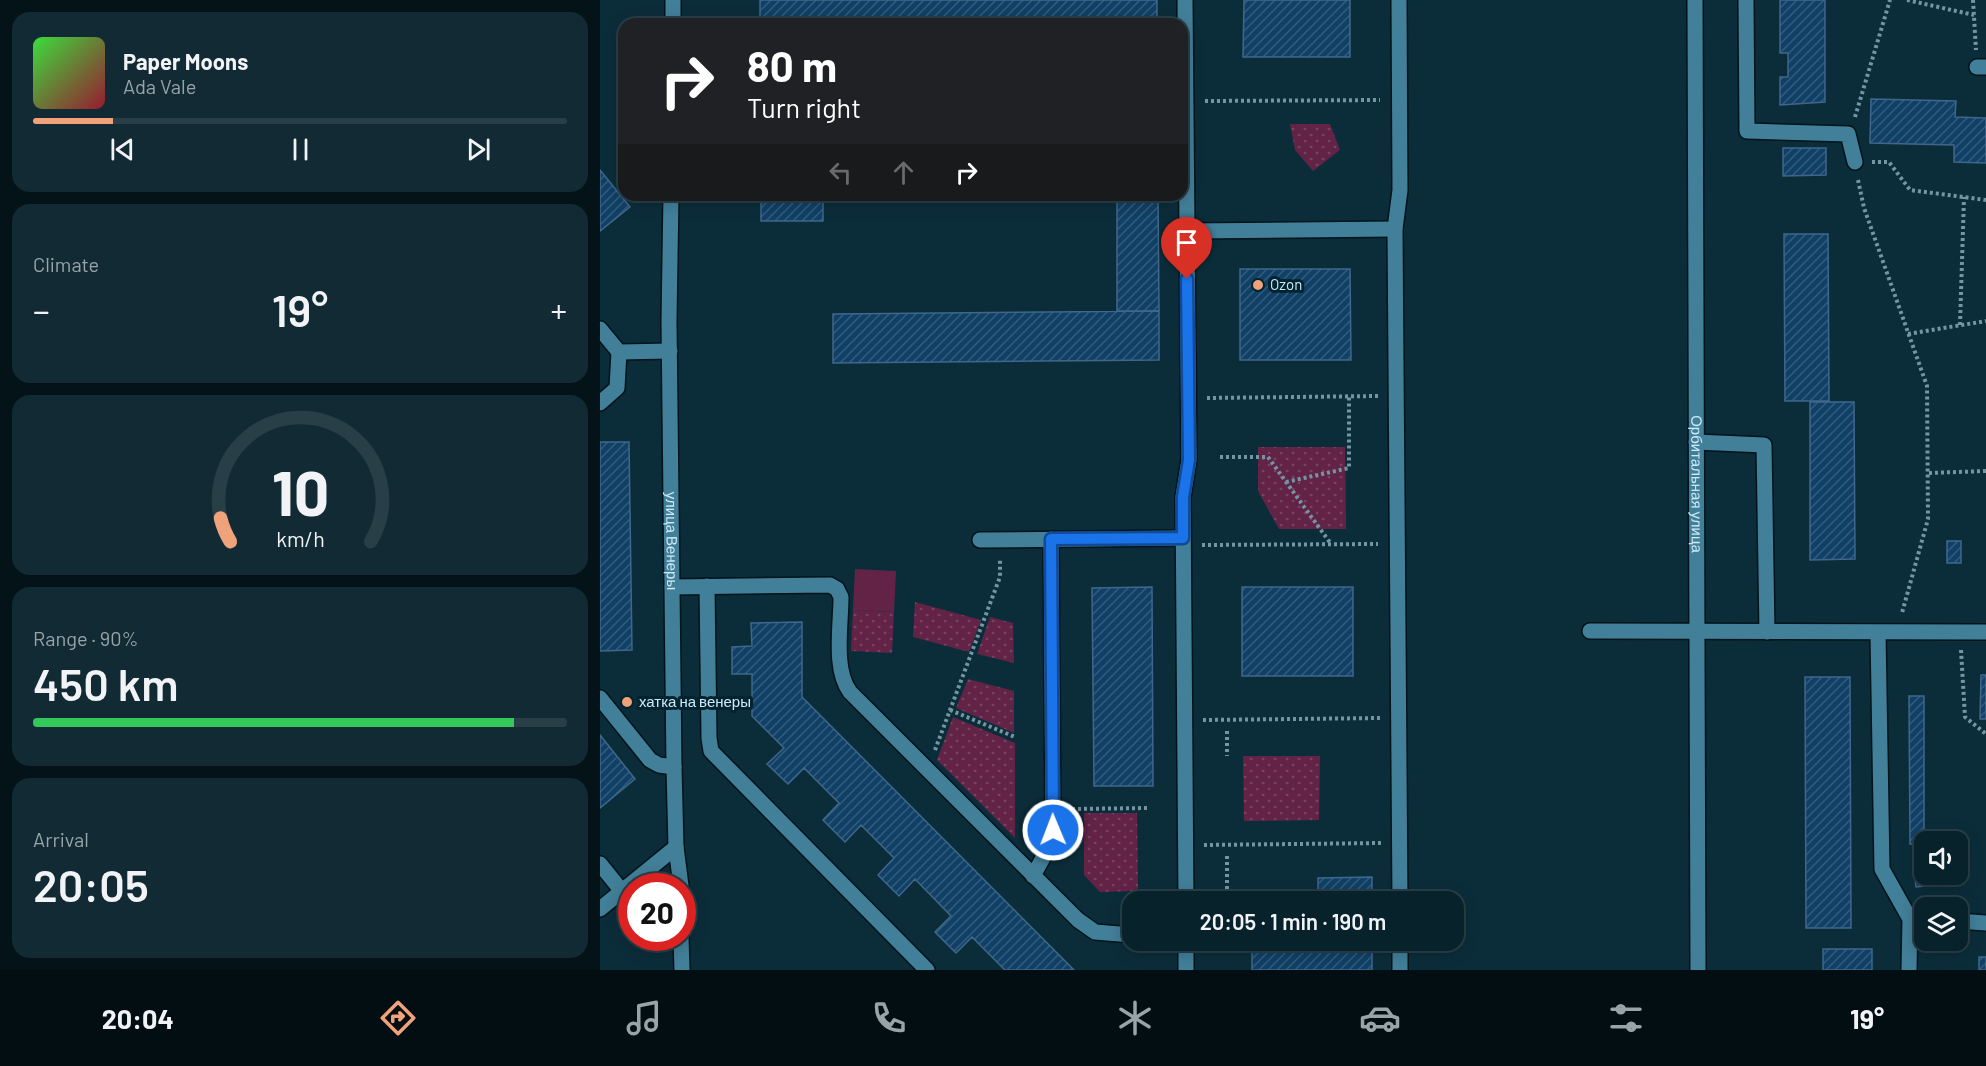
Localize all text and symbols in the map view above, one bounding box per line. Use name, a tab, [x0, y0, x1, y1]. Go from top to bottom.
text: 80 m	[747, 40, 837, 90]
icon: right	[648, 42, 726, 120]
text: Paper Moons	[123, 48, 248, 74]
text: Ada Vale	[123, 74, 196, 98]
text: Turn right	[747, 91, 861, 123]
icon: previous	[106, 133, 139, 166]
icon: pause	[284, 133, 317, 166]
icon: next	[462, 133, 495, 166]
icon: left	[824, 156, 857, 189]
icon: ahead	[887, 156, 920, 189]
icon: right	[950, 156, 983, 189]
pin	[1161, 217, 1212, 279]
icon: arrive	[1170, 226, 1203, 259]
text: Climate	[33, 252, 99, 276]
place label: Ozon	[1270, 275, 1302, 293]
marker: Ozon	[1251, 278, 1265, 292]
text: 19°	[272, 282, 328, 336]
text: −	[33, 290, 50, 330]
text: +	[551, 290, 567, 330]
street label: Орбитальная улица	[1688, 415, 1707, 554]
text: 10	[271, 454, 329, 528]
street label: улица Венеры	[663, 492, 682, 590]
text: km/h	[276, 526, 324, 551]
text: Range · 90%	[33, 626, 138, 650]
text: 450 km	[33, 656, 179, 710]
place label: хатка на венеры	[639, 692, 751, 710]
marker: хатка на венеры	[620, 695, 634, 709]
position arrow	[1021, 798, 1085, 862]
text: Arrival	[33, 827, 89, 851]
map controls	[1914, 831, 1968, 951]
button: sound	[1914, 831, 1968, 885]
text: 20:05	[33, 857, 149, 911]
speed limit sign: 20	[618, 873, 696, 951]
button: layers	[1914, 897, 1968, 951]
text: 20:05 · 1 min · 190 m	[1200, 908, 1386, 934]
icon: directions	[377, 997, 419, 1039]
icon: music	[623, 997, 665, 1039]
icon: phone	[868, 997, 910, 1039]
icon: climate	[1114, 997, 1156, 1039]
icon: car	[1359, 997, 1401, 1039]
icon: filters	[1605, 997, 1647, 1039]
text: 20:04	[102, 1002, 174, 1034]
text: 19°	[1850, 1002, 1884, 1034]

